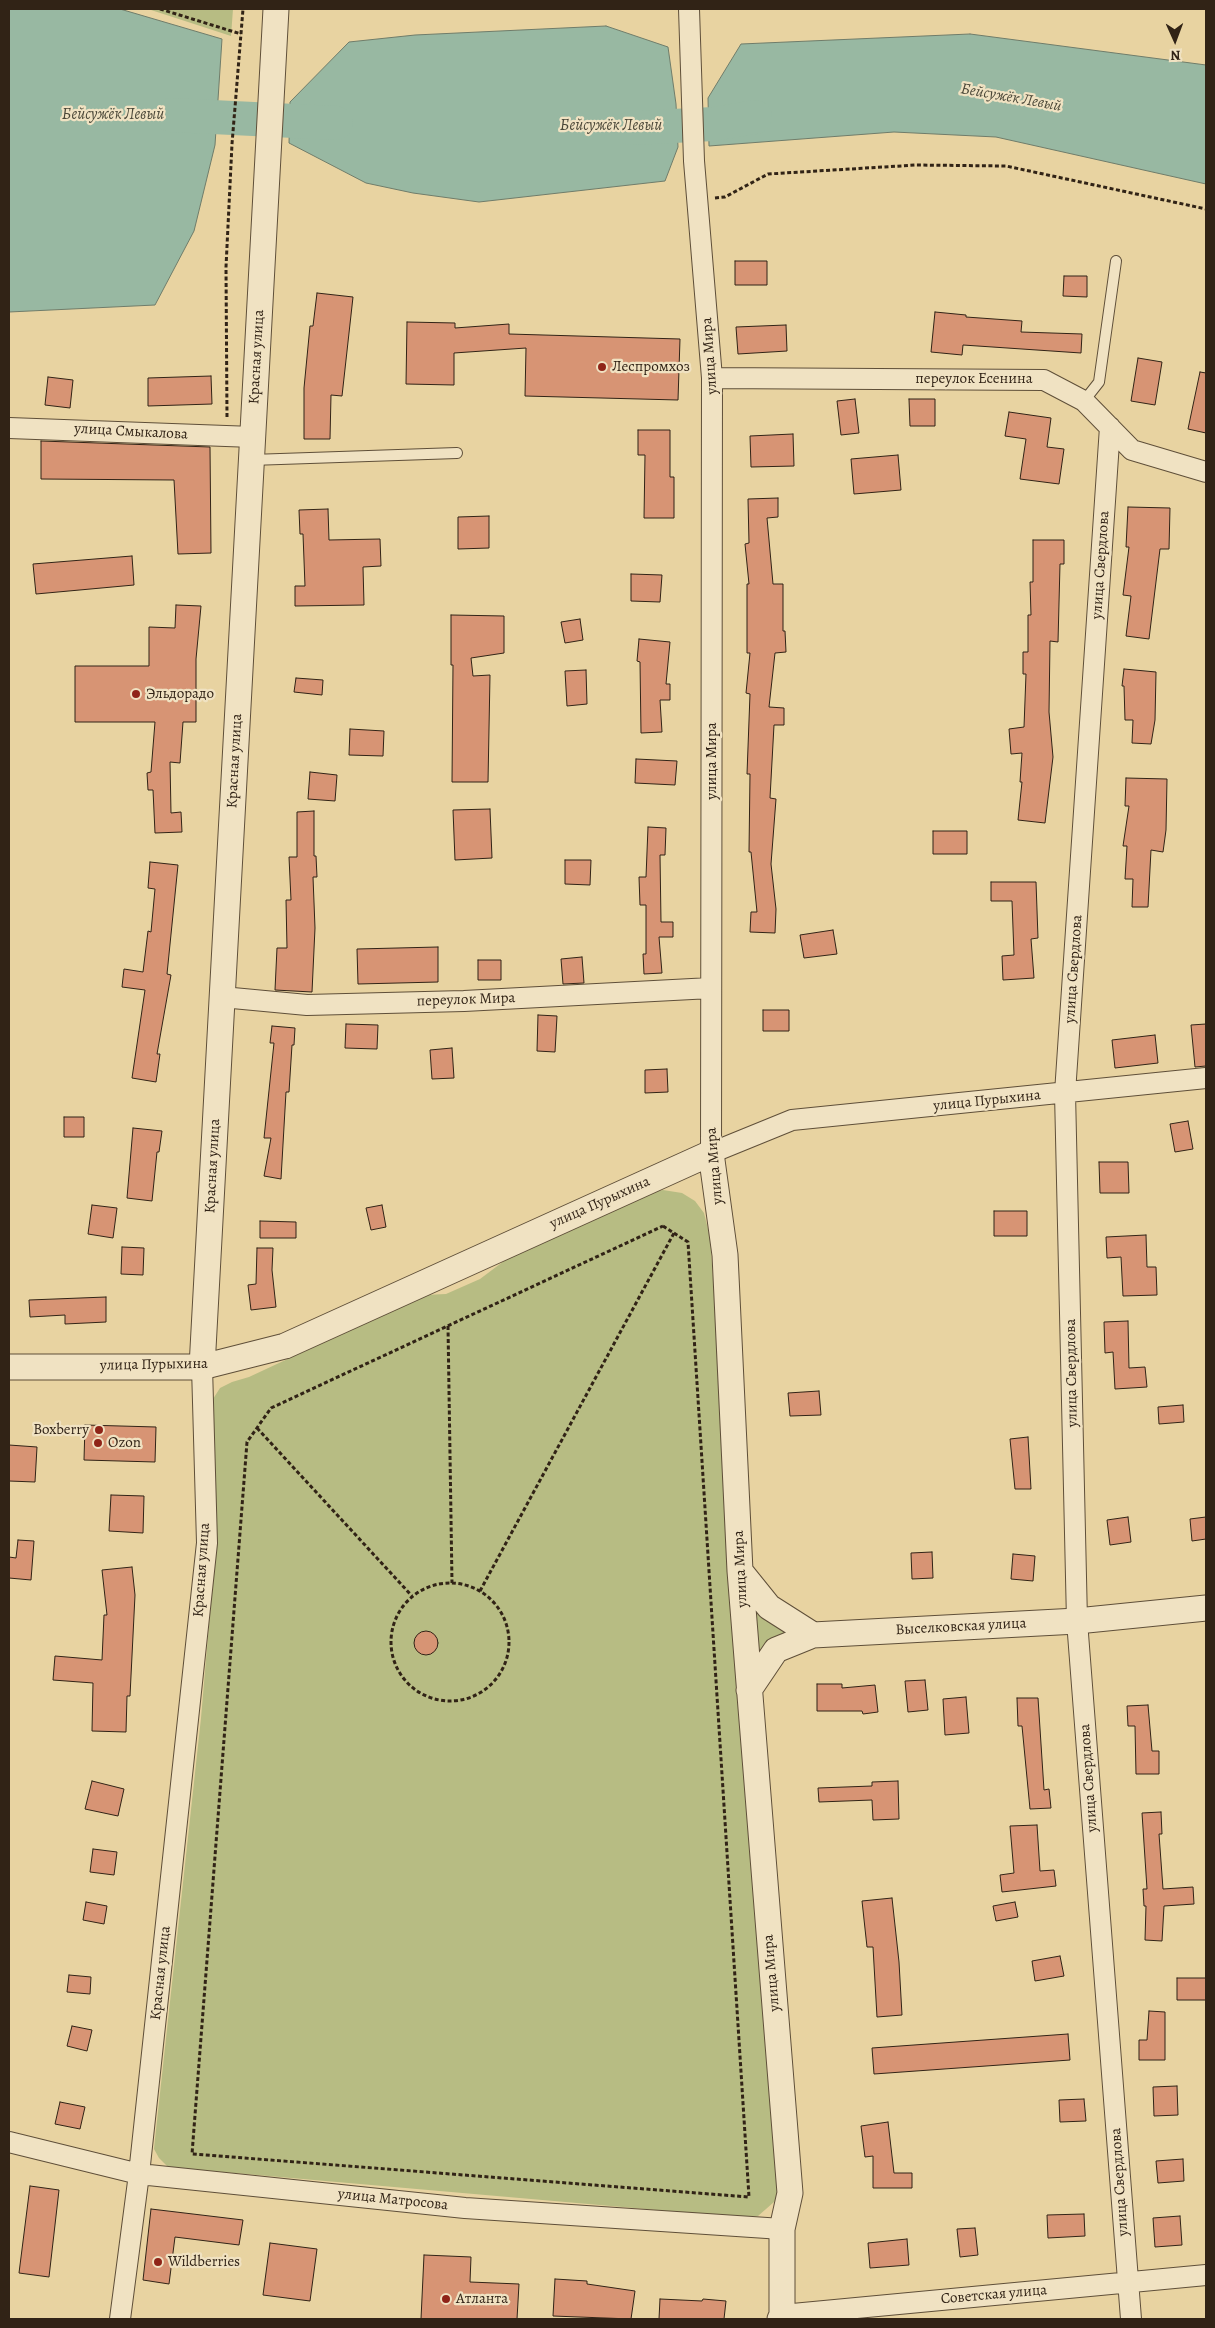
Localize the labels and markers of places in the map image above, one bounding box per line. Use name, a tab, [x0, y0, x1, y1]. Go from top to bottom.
place label: Леспромхоз	[612, 358, 690, 376]
marker: Леспромхоз	[596, 361, 608, 373]
place label: Эльдорадо	[146, 685, 214, 703]
marker: Эльдорадо	[130, 688, 142, 700]
place label: Boxberry	[33, 1421, 89, 1439]
marker: Boxberry	[93, 1424, 105, 1436]
place label: Ozon	[108, 1434, 141, 1452]
marker: Ozon	[92, 1437, 104, 1449]
place label: Wildberries	[168, 2253, 240, 2271]
marker: Wildberries	[152, 2256, 164, 2268]
place label: Атланта	[456, 2290, 508, 2308]
marker: Атланта	[440, 2293, 452, 2305]

